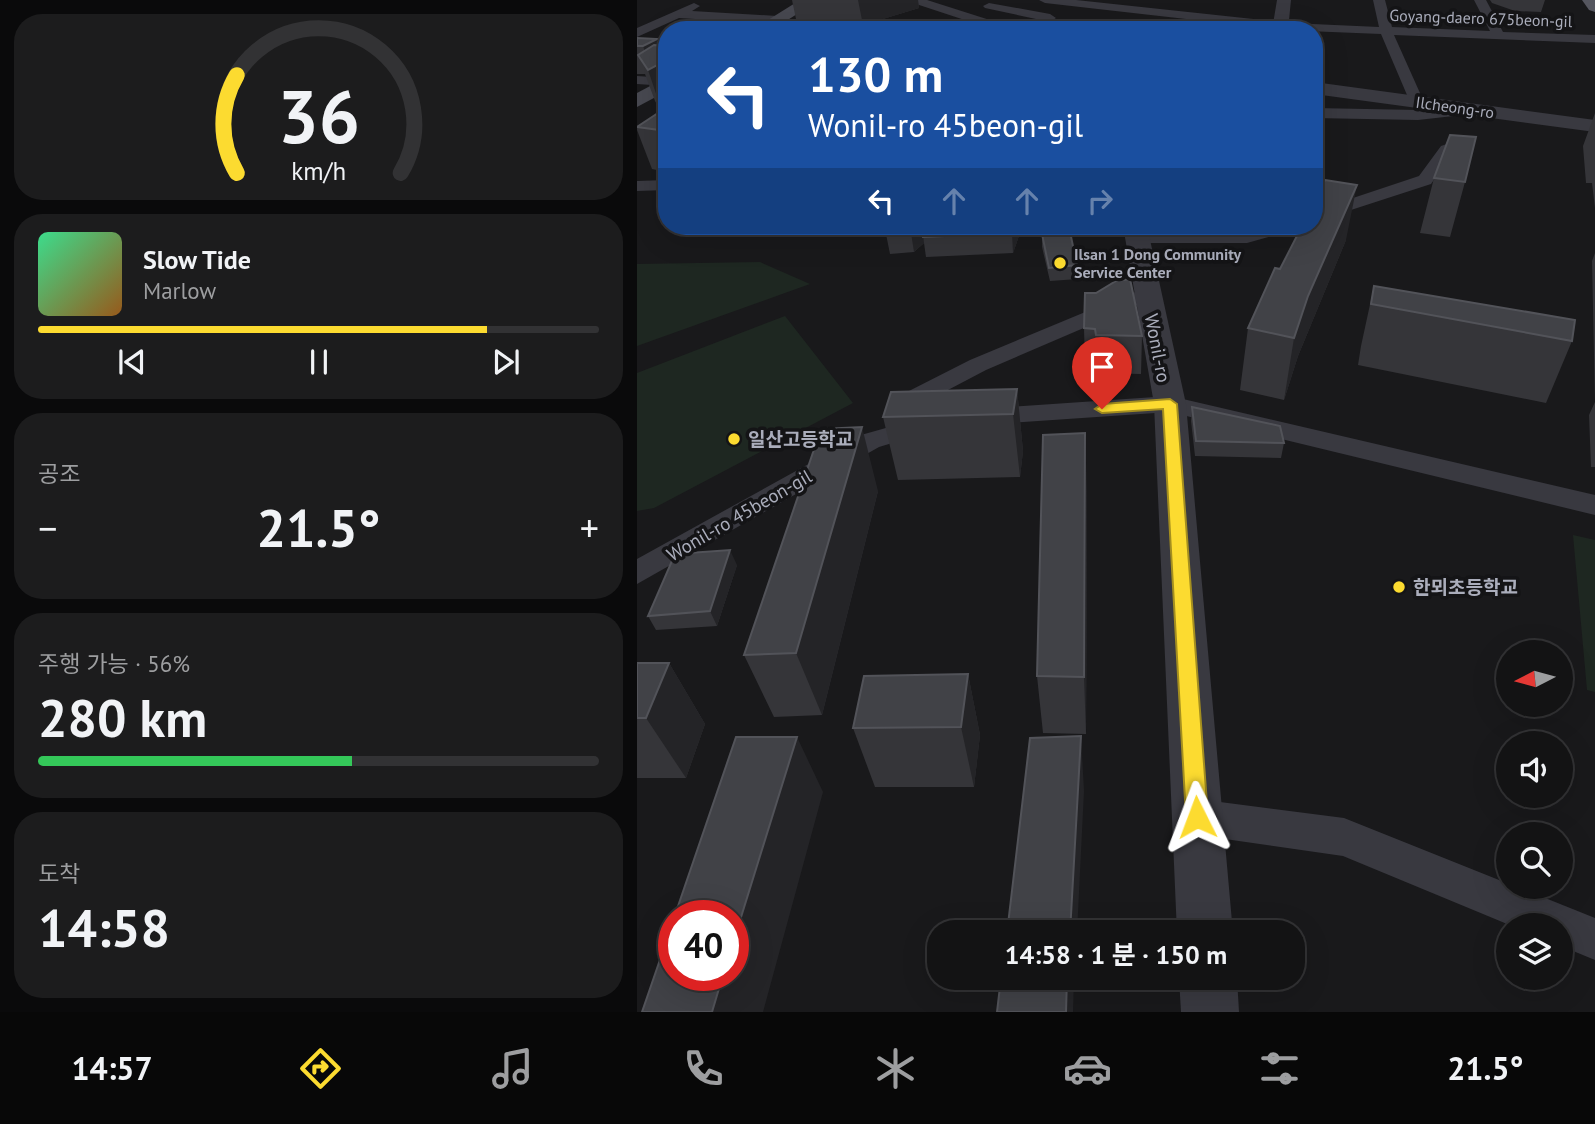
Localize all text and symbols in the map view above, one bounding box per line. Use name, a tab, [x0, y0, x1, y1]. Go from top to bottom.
street label: Goyang-daero 675beon-gil	[1389, 5, 1573, 31]
text: 130 m	[808, 42, 943, 106]
icon: left	[693, 49, 784, 140]
text: 36	[277, 69, 360, 163]
street label: Ilcheong-ro	[1415, 92, 1495, 122]
text: Wonil-ro 45beon-gil	[808, 104, 1083, 146]
text: km/h	[291, 155, 346, 187]
icon: left	[862, 182, 900, 220]
icon: ahead	[935, 182, 973, 220]
icon: ahead	[1008, 182, 1046, 220]
icon: right	[1081, 182, 1119, 220]
text: Slow Tide	[143, 243, 251, 276]
place label: Ilsan 1 Dong Community Service Center	[1074, 244, 1241, 282]
marker: Ilsan 1 Dong Community Service Center	[1052, 255, 1068, 271]
text: Marlow	[143, 276, 216, 305]
street label: Wonil-ro	[1140, 312, 1176, 384]
pin	[1072, 337, 1132, 409]
icon: previous	[113, 343, 151, 381]
icon: pause	[300, 343, 338, 381]
icon: next	[487, 343, 525, 381]
icon: arrive	[1083, 348, 1121, 386]
place label: 일산고등학교	[748, 427, 853, 451]
marker: 일산고등학교	[726, 431, 742, 447]
text: 공조	[38, 459, 80, 488]
street label: Wonil-ro 45beon-gil	[662, 464, 816, 566]
text: 21.5°	[257, 494, 380, 561]
text: −	[38, 503, 57, 552]
text: +	[580, 503, 599, 552]
place label: 한뫼초등학교	[1413, 575, 1518, 599]
marker: 한뫼초등학교	[1391, 579, 1407, 595]
north arrow	[1496, 640, 1573, 718]
map controls	[1496, 640, 1573, 990]
text: 주행 가능 · 56%	[38, 649, 190, 678]
text: 280 km	[38, 684, 207, 751]
button: sound	[1496, 731, 1573, 808]
position arrow	[1160, 780, 1234, 854]
button: search	[1496, 822, 1573, 899]
text: 도착	[38, 859, 80, 888]
text: 14:58	[38, 894, 170, 961]
speed limit sign: 40	[658, 900, 749, 991]
button: layers	[1496, 913, 1573, 990]
text: 14:58 · 1 분 · 150 m	[1005, 938, 1227, 971]
icon: directions	[296, 1044, 345, 1093]
icon: music	[488, 1044, 537, 1093]
icon: phone	[679, 1044, 728, 1093]
icon: climate	[871, 1044, 920, 1093]
icon: car	[1063, 1044, 1112, 1093]
icon: filters	[1255, 1044, 1304, 1093]
text: 14:57	[71, 1047, 153, 1089]
text: 21.5°	[1447, 1047, 1524, 1089]

